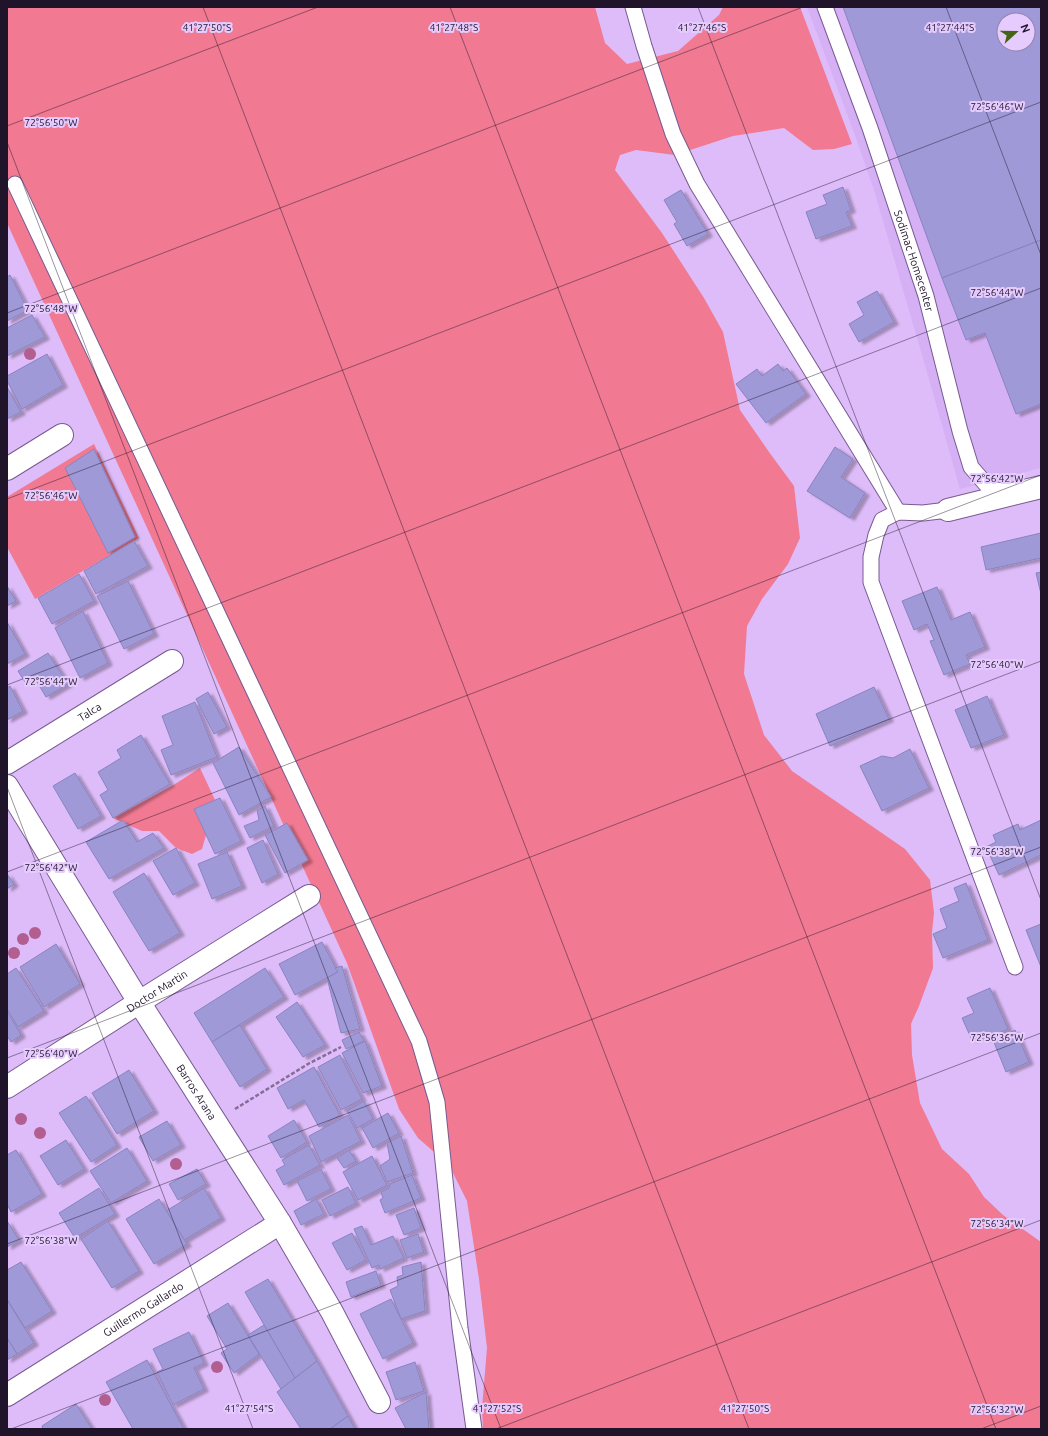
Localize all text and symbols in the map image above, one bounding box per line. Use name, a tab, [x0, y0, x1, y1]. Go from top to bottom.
north arrow	[996, 12, 1036, 52]
text: 41°27'50"S	[183, 22, 231, 33]
text: 41°27'48"S	[430, 22, 478, 33]
text: 41°27'46"S	[678, 22, 726, 33]
text: 41°27'44"S	[926, 22, 974, 33]
text: N	[1018, 22, 1032, 34]
text: 72°56'46"W	[971, 101, 1023, 112]
text: 72°56'50"W	[25, 117, 77, 128]
street label: Sodimac Homecenter	[892, 209, 936, 314]
text: 72°56'44"W	[971, 287, 1023, 298]
text: 72°56'48"W	[25, 303, 77, 314]
text: 72°56'42"W	[971, 473, 1023, 484]
text: 72°56'46"W	[25, 490, 77, 501]
text: 72°56'40"W	[971, 659, 1023, 670]
text: 72°56'44"W	[25, 676, 77, 687]
street label: Talca	[76, 700, 103, 724]
text: 72°56'38"W	[971, 846, 1023, 857]
text: 72°56'42"W	[25, 862, 77, 873]
street label: Doctor Martin	[124, 967, 190, 1015]
text: 72°56'36"W	[971, 1032, 1023, 1043]
text: 72°56'40"W	[25, 1048, 77, 1059]
street label: Barros Arana	[174, 1062, 219, 1122]
text: 72°56'34"W	[971, 1218, 1023, 1229]
text: 72°56'38"W	[25, 1235, 77, 1246]
street label: Guillermo Gallardo	[101, 1280, 185, 1339]
text: 41°27'54"S	[225, 1403, 273, 1414]
text: 41°27'52"S	[473, 1403, 521, 1414]
text: 41°27'50"S	[721, 1403, 769, 1414]
text: 72°56'32"W	[971, 1404, 1023, 1415]

